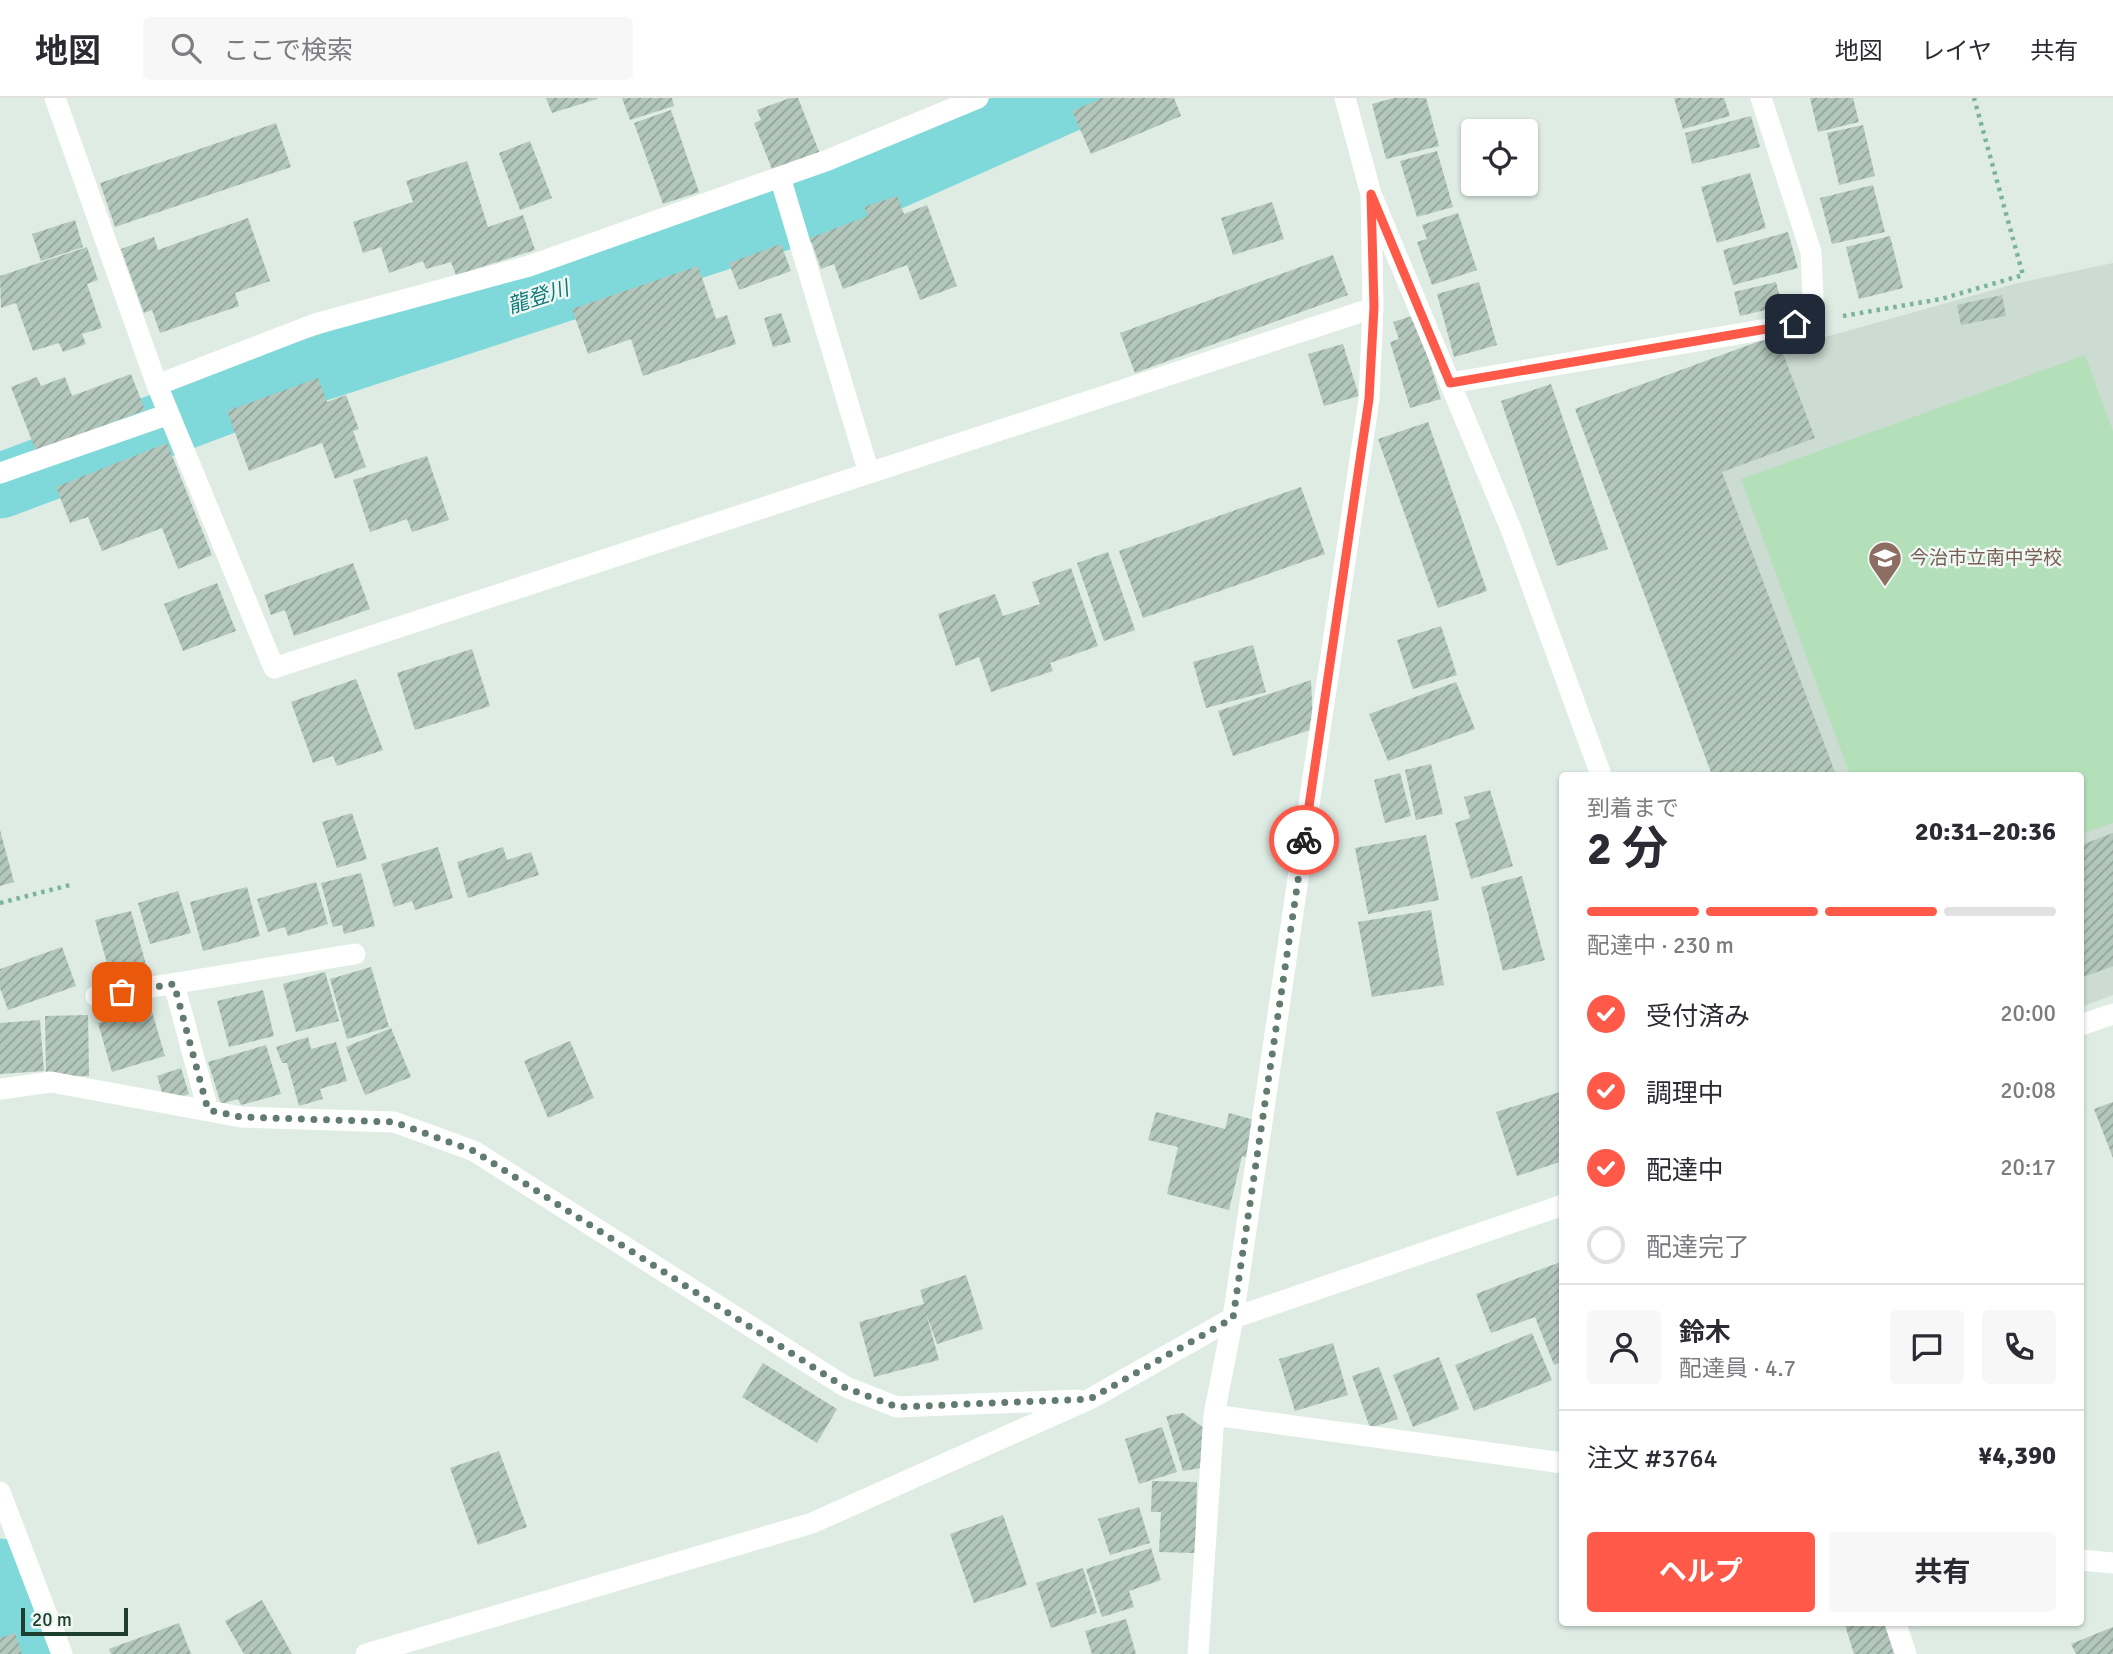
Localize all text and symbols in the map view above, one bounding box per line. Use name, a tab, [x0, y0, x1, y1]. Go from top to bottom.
search box	[143, 17, 633, 80]
icon: search	[167, 29, 205, 67]
text: 地図	[35, 31, 101, 72]
text: ここで検索	[223, 35, 353, 67]
text: 地図	[1835, 36, 1883, 66]
text: レイヤ	[1921, 36, 1992, 66]
text: 共有	[2030, 36, 2078, 66]
map controls	[1461, 119, 1538, 196]
button: locate	[1461, 119, 1538, 196]
water label: 龍登川	[504, 274, 574, 319]
pin	[1765, 294, 1825, 354]
icon: home	[1776, 305, 1814, 343]
school or university icon: 今治市立南中学校	[1866, 539, 1904, 588]
place label: 今治市立南中学校	[1910, 546, 2062, 570]
text: 到着まで	[1587, 794, 1679, 823]
courier	[1269, 805, 1339, 875]
text: 20:31–20:36	[1915, 816, 2056, 848]
icon: bike	[1285, 821, 1323, 859]
text: 2 分	[1587, 821, 1668, 877]
text: 配達中 · 230 m	[1587, 931, 1734, 960]
pin	[92, 962, 152, 1022]
icon: bag	[103, 973, 141, 1011]
icon: check	[1587, 995, 1625, 1033]
text: 20:00	[2000, 999, 2056, 1028]
text: 受付済み	[1646, 1001, 1750, 1033]
icon: check	[1587, 1072, 1625, 1110]
text: 20:08	[2000, 1076, 2056, 1105]
text: 調理中	[1646, 1078, 1724, 1110]
icon: check	[1587, 1149, 1625, 1187]
text: 20:17	[2000, 1153, 2056, 1182]
text: 配達中	[1646, 1155, 1724, 1187]
text: 配達完了	[1646, 1232, 1750, 1264]
button: person	[1587, 1310, 1661, 1384]
button: chat	[1890, 1310, 1964, 1384]
button: phone	[1982, 1310, 2056, 1384]
text: 鈴木	[1679, 1317, 1731, 1349]
text: 配達員 · 4.7	[1679, 1354, 1796, 1383]
text: ¥4,390	[1978, 1440, 2056, 1472]
text: 注文 #3764	[1587, 1443, 1718, 1475]
button: ヘルプ	[1587, 1532, 1815, 1612]
button: 共有	[1829, 1532, 2056, 1612]
scale bar	[21, 1605, 128, 1637]
text: 20 m	[32, 1608, 72, 1632]

